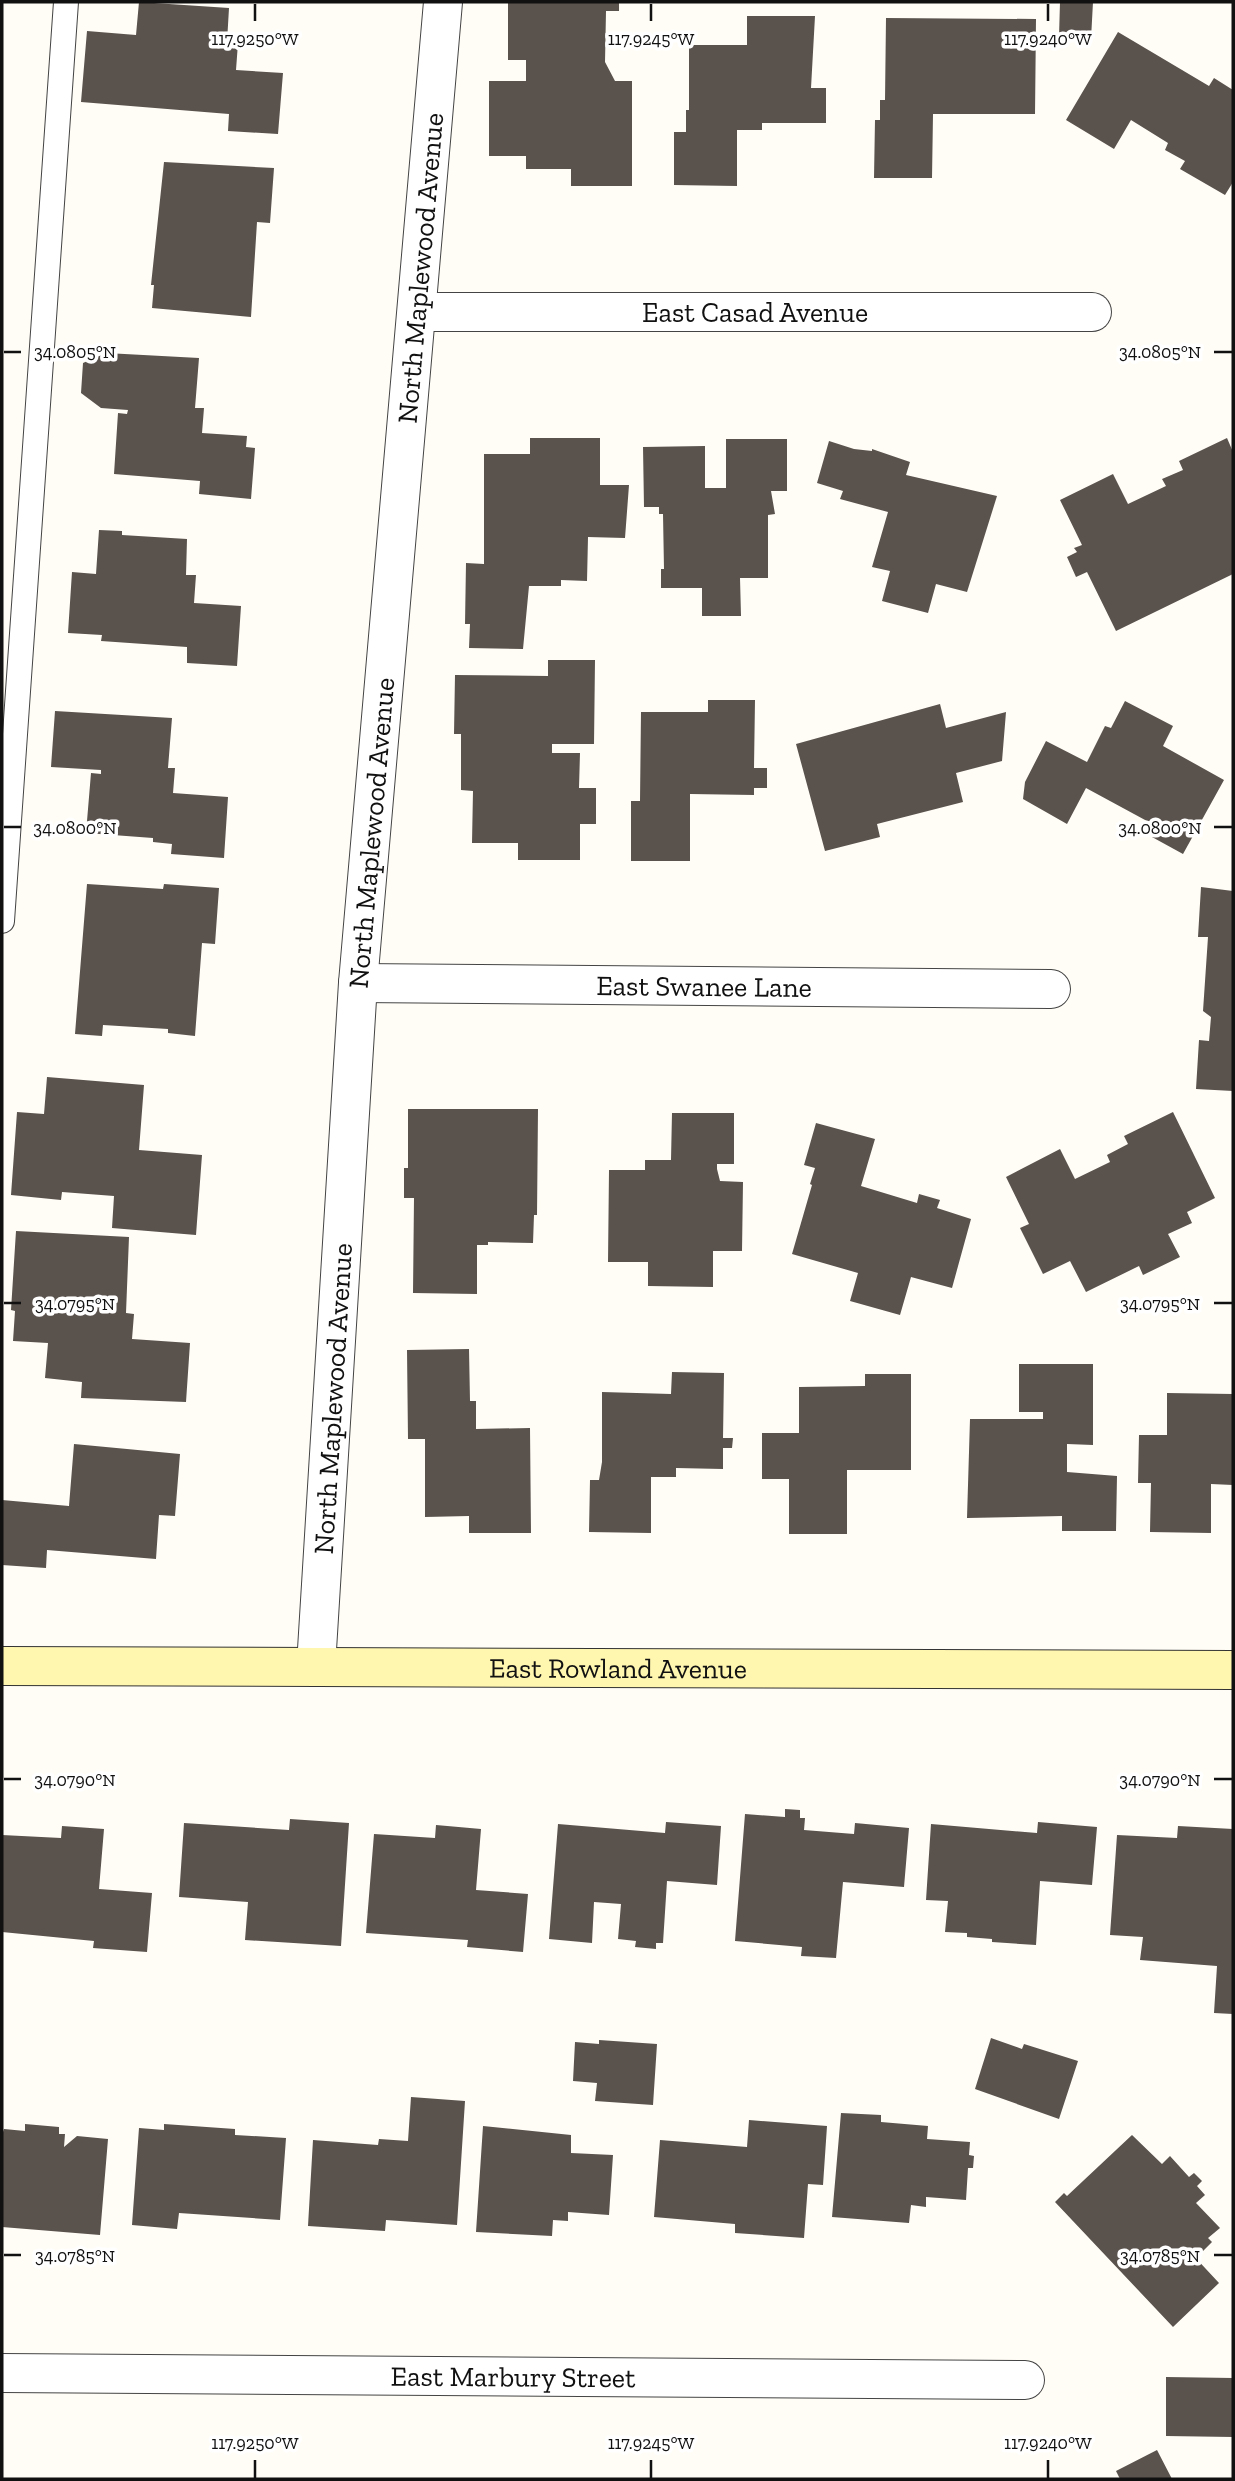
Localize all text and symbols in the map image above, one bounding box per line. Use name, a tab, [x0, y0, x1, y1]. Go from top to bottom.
text: 117.9250°W	[211, 28, 299, 50]
text: 117.9245°W	[608, 28, 695, 50]
text: 117.9240°W	[1004, 28, 1092, 50]
street label: North Maplewood Avenue	[391, 111, 450, 425]
street label: East Casad Avenue	[642, 296, 868, 329]
text: 34.0805°N	[34, 341, 116, 363]
text: 34.0805°N	[1119, 341, 1201, 363]
street label: North Maplewood Avenue	[342, 676, 401, 990]
text: 34.0800°N	[33, 817, 117, 839]
text: 34.0800°N	[1118, 817, 1202, 839]
street label: East Swanee Lane	[596, 969, 812, 1004]
street label: North Maplewood Avenue	[307, 1242, 359, 1555]
text: 34.0795°N	[35, 1293, 115, 1315]
text: 34.0795°N	[1120, 1293, 1200, 1315]
street label: East Rowland Avenue	[489, 1652, 747, 1685]
text: 34.0790°N	[34, 1769, 116, 1791]
text: 34.0790°N	[1119, 1769, 1201, 1791]
text: 34.0785°N	[35, 2245, 115, 2267]
text: 34.0785°N	[1120, 2245, 1200, 2267]
street label: East Marbury Street	[390, 2360, 636, 2394]
text: 117.9250°W	[211, 2432, 299, 2454]
text: 117.9245°W	[608, 2432, 695, 2454]
text: 117.9240°W	[1004, 2432, 1092, 2454]

